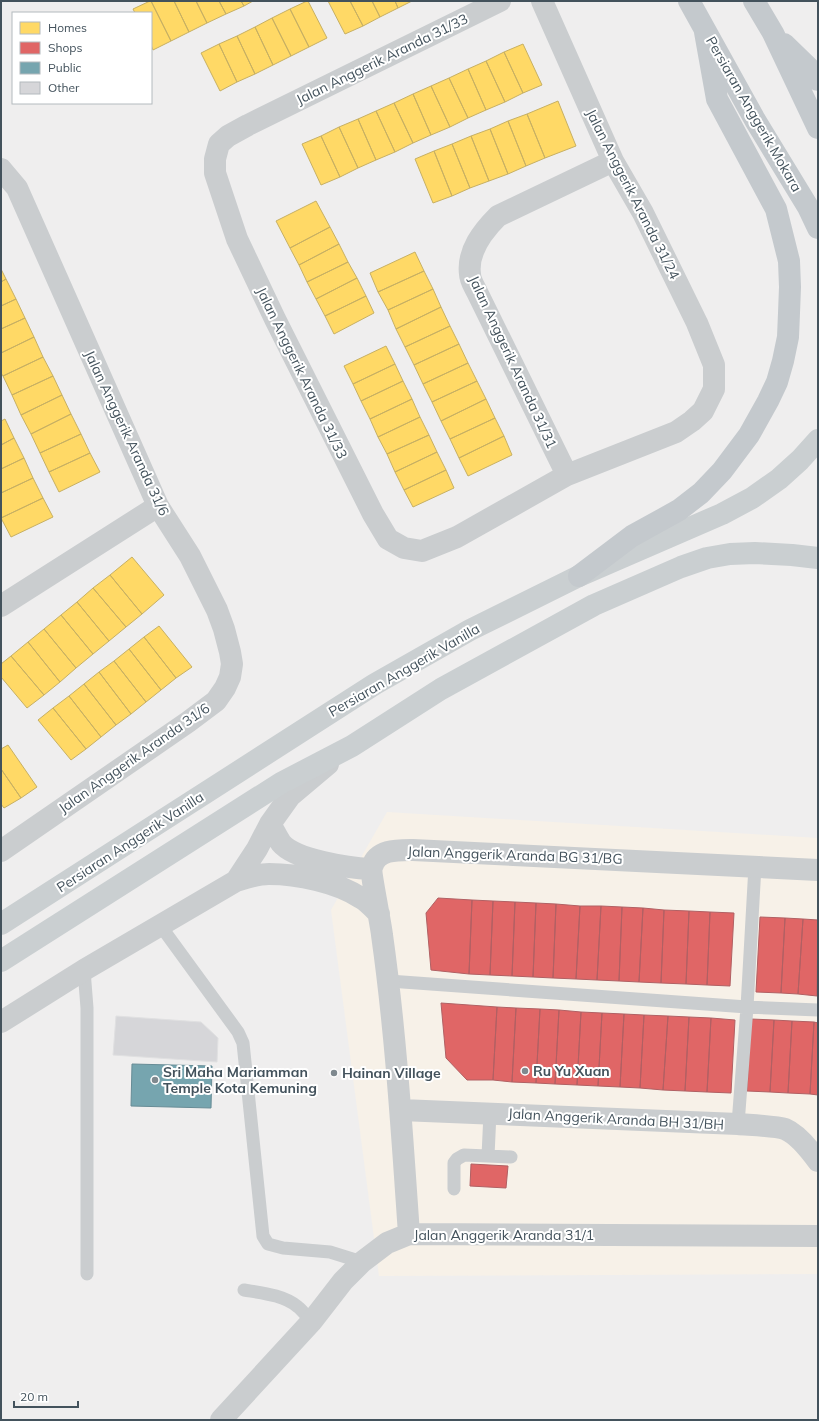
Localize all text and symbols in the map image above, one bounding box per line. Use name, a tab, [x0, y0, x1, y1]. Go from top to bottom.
street label: Jalan Anggerik Aranda 31/33	[293, 10, 471, 108]
legend	[12, 12, 152, 104]
text: Homes	[48, 20, 87, 35]
street label: Persiaran Anggerik Mokara	[702, 33, 806, 195]
text: Shops	[48, 40, 83, 55]
text: Public	[48, 60, 82, 75]
text: Other	[48, 80, 80, 95]
street label: Jalan Anggerik Aranda 31/24	[582, 106, 684, 283]
street label: Jalan Anggerik Aranda 31/31	[465, 273, 561, 451]
street label: Jalan Anggerik Aranda 31/33	[253, 284, 351, 462]
street label: Jalan Anggerik Aranda 31/6	[81, 347, 173, 519]
street label: Persiaran Anggerik Vanilla	[325, 619, 483, 721]
street label: Jalan Anggerik Aranda 31/6	[55, 699, 213, 817]
street label: Persiaran Anggerik Vanilla	[53, 788, 207, 896]
street label: Jalan Anggerik Aranda BG 31/BG	[407, 842, 623, 868]
place label: Ru Yu Xuan	[533, 1062, 610, 1080]
place label: Sri Maha Mariamman Temple Kota Kemuning	[163, 1063, 317, 1097]
place label: Hainan Village	[342, 1064, 441, 1082]
marker: Ru Yu Xuan	[520, 1066, 530, 1076]
marker: Hainan Village	[329, 1068, 339, 1078]
marker: Sri Maha Mariamman Temple Kota Kemuning	[150, 1075, 160, 1085]
street label: Jalan Anggerik Aranda BH 31/BH	[508, 1104, 724, 1134]
street label: Jalan Anggerik Aranda 31/1	[414, 1226, 594, 1244]
scale bar	[14, 1383, 78, 1409]
text: 20 m	[20, 1389, 48, 1404]

